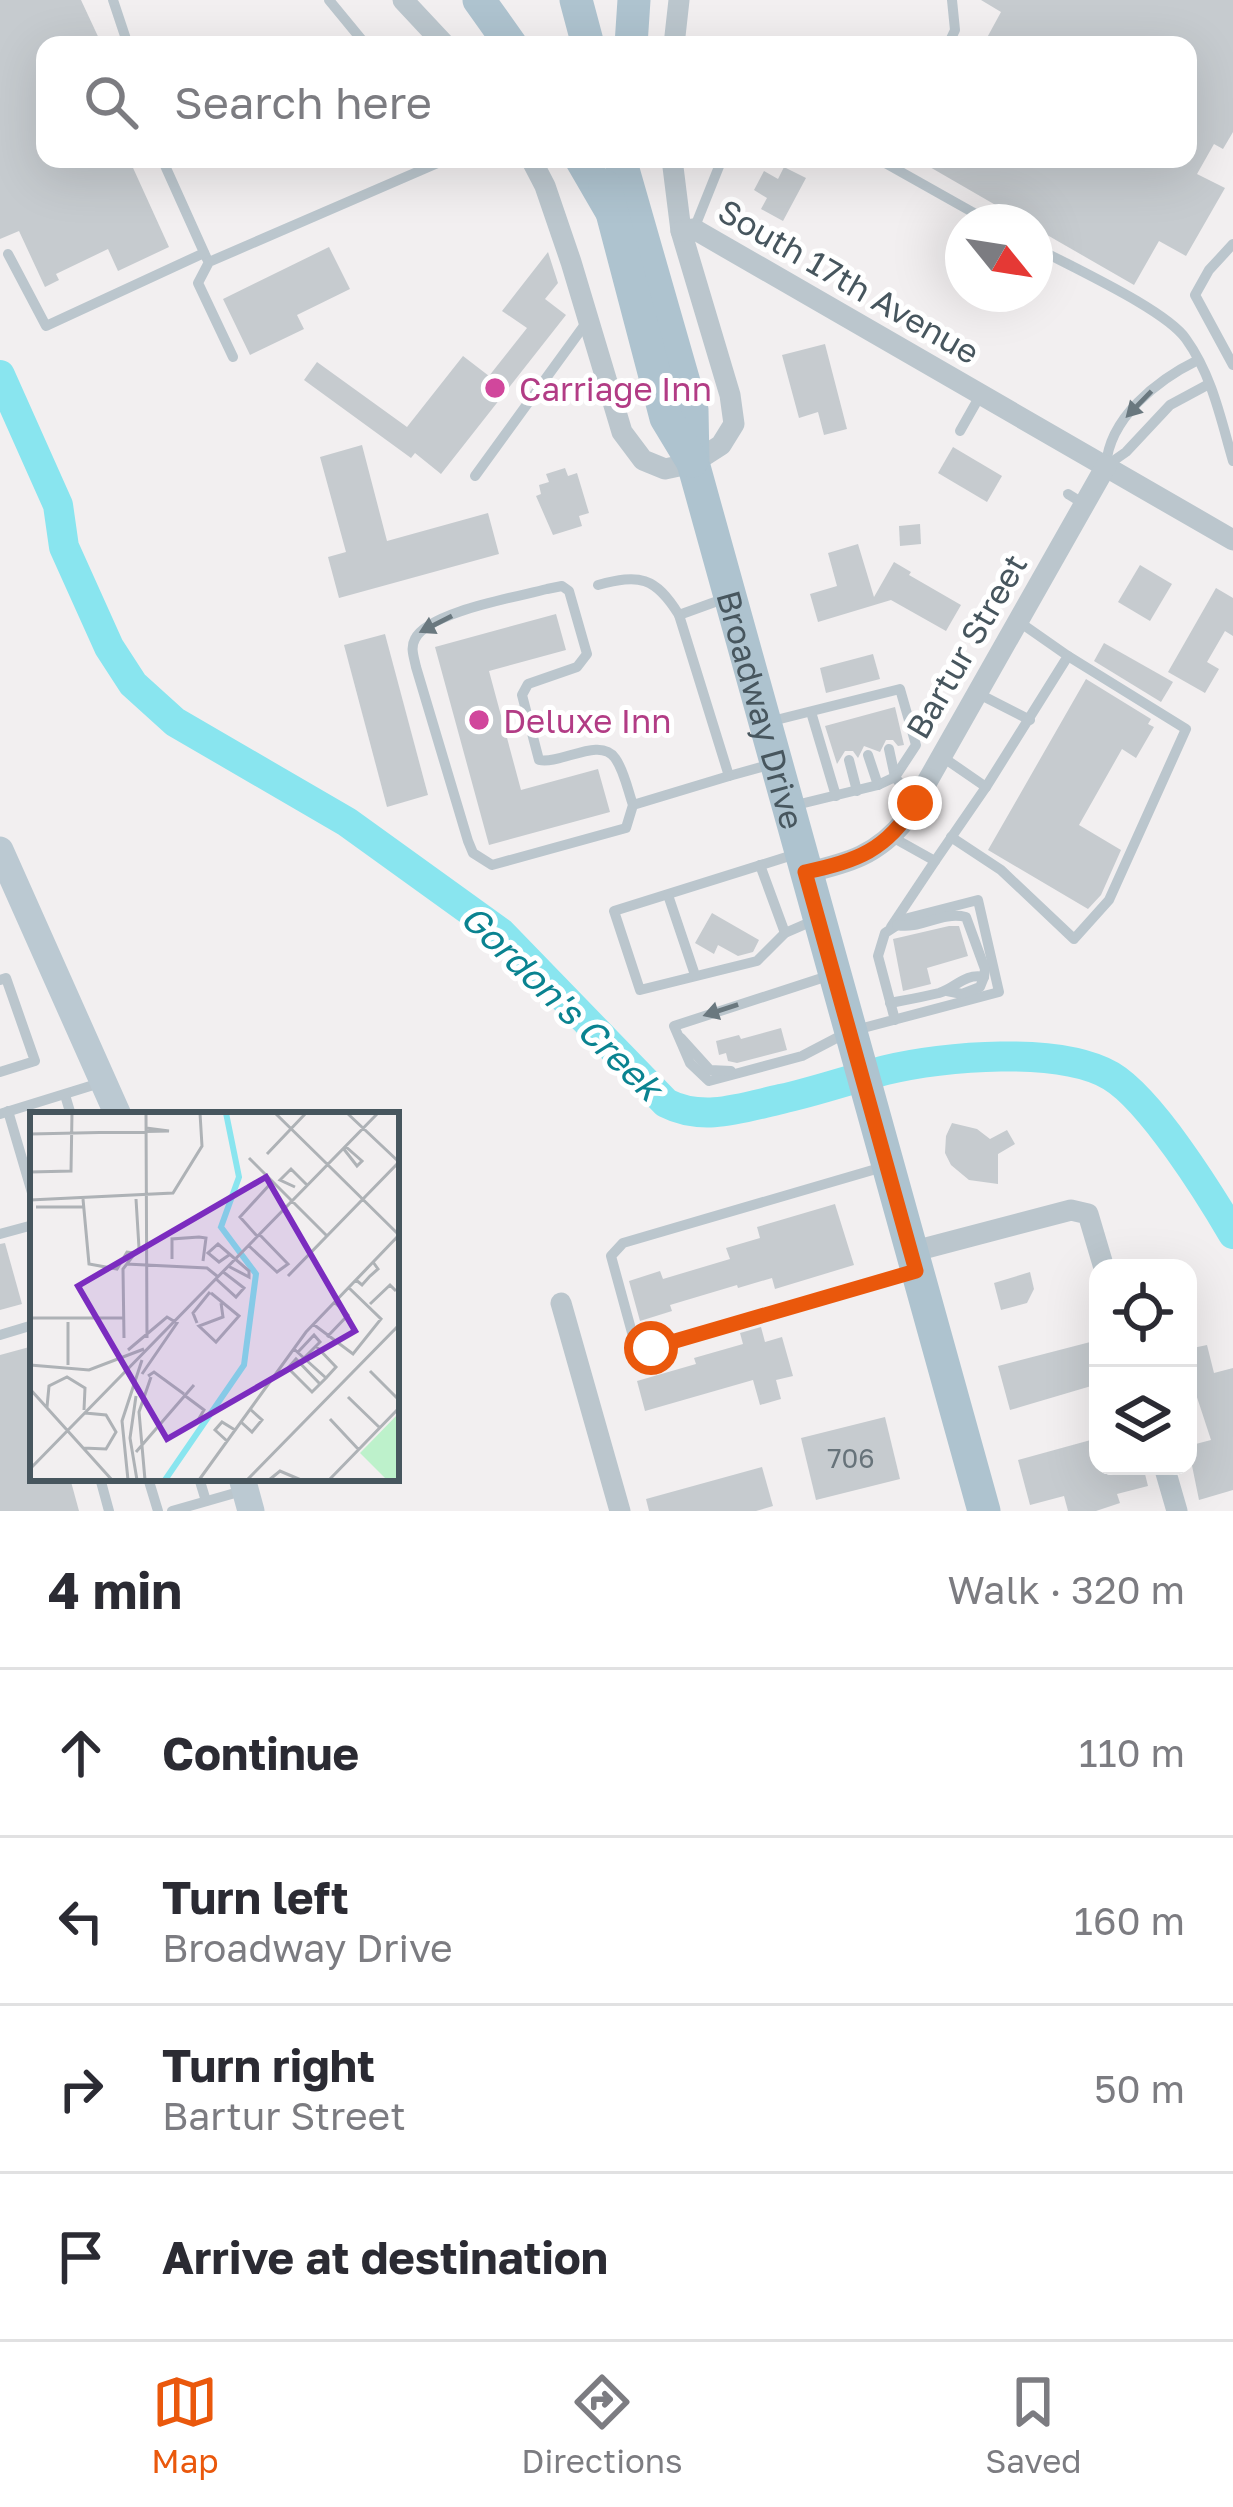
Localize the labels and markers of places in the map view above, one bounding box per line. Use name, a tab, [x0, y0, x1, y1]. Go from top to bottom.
place label: Carriage Inn	[519, 369, 712, 408]
marker: Carriage Inn	[482, 375, 508, 401]
place label: Deluxe Inn	[503, 701, 672, 740]
marker: Deluxe Inn	[466, 707, 492, 733]

